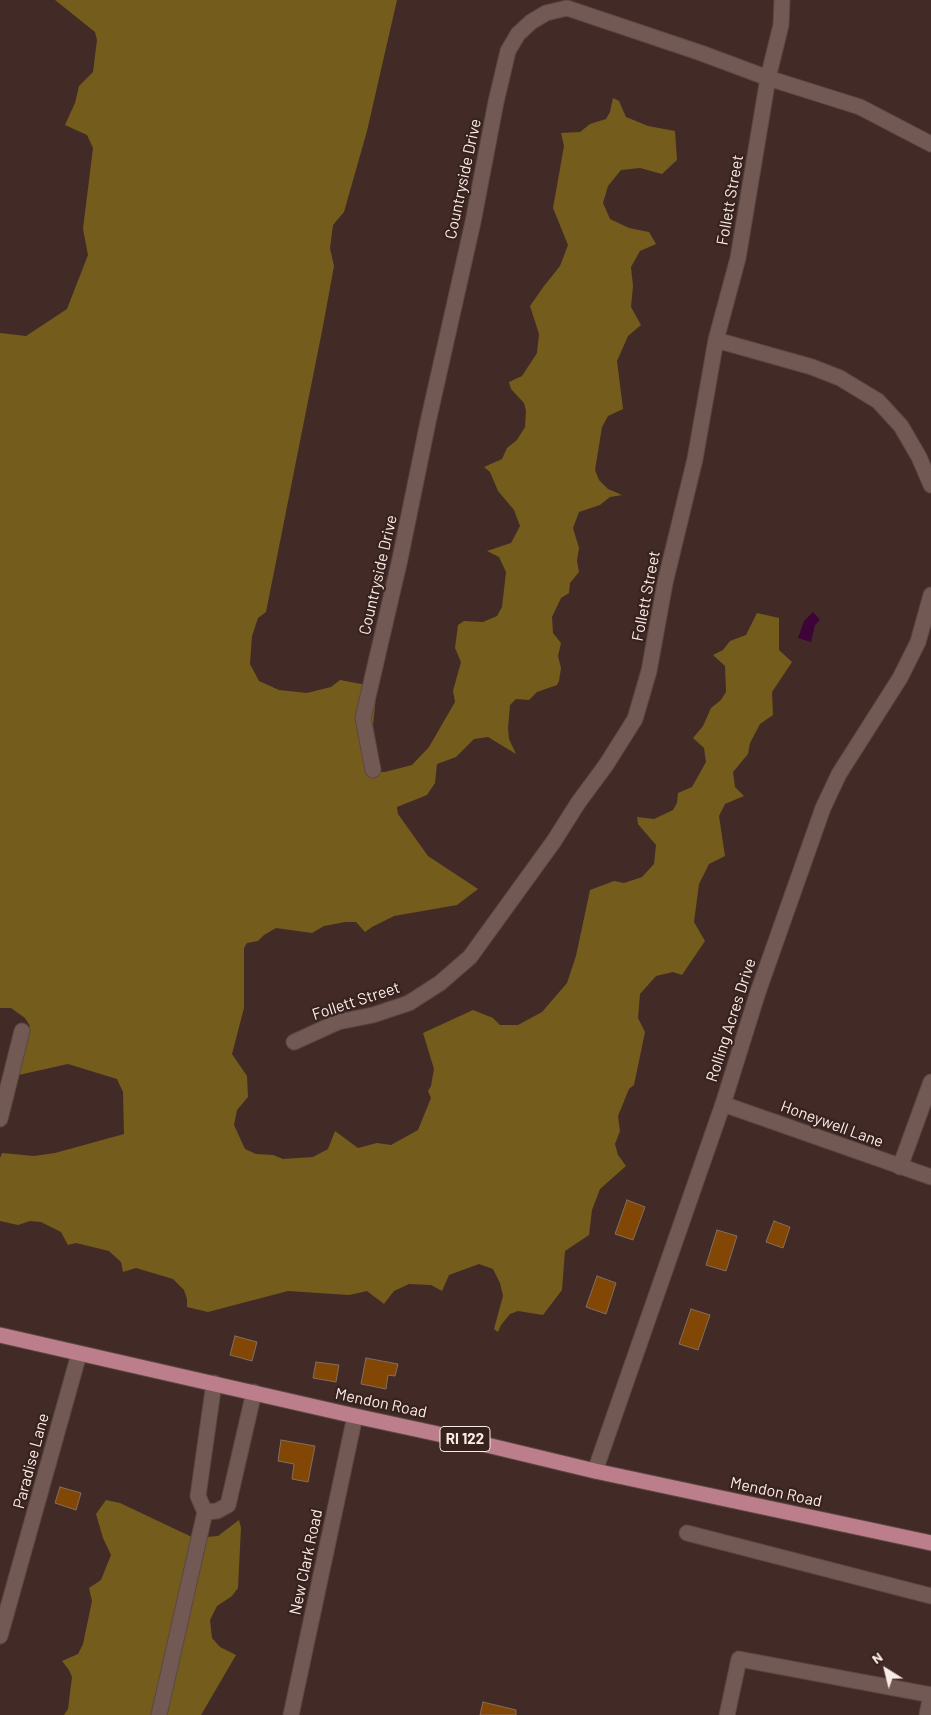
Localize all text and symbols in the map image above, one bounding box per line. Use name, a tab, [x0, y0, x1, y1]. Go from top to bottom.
street label: Countryside Drive	[441, 117, 485, 241]
street label: Follett Street	[713, 153, 747, 247]
street label: Countryside Drive	[355, 513, 401, 637]
street label: Follett Street	[628, 549, 664, 643]
street label: Rolling Acres Drive	[702, 956, 760, 1084]
street label: Follett Street	[310, 978, 402, 1024]
street label: Honeywell Lane	[778, 1097, 886, 1151]
street label: Mendon Road	[333, 1384, 429, 1422]
street label: Paradise Lane	[9, 1411, 53, 1511]
road number: RI 122	[440, 1426, 490, 1452]
street label: Mendon Road	[728, 1473, 824, 1511]
street label: New Clark Road	[285, 1507, 327, 1617]
north arrow	[861, 1645, 911, 1695]
text: N	[868, 1648, 886, 1667]

